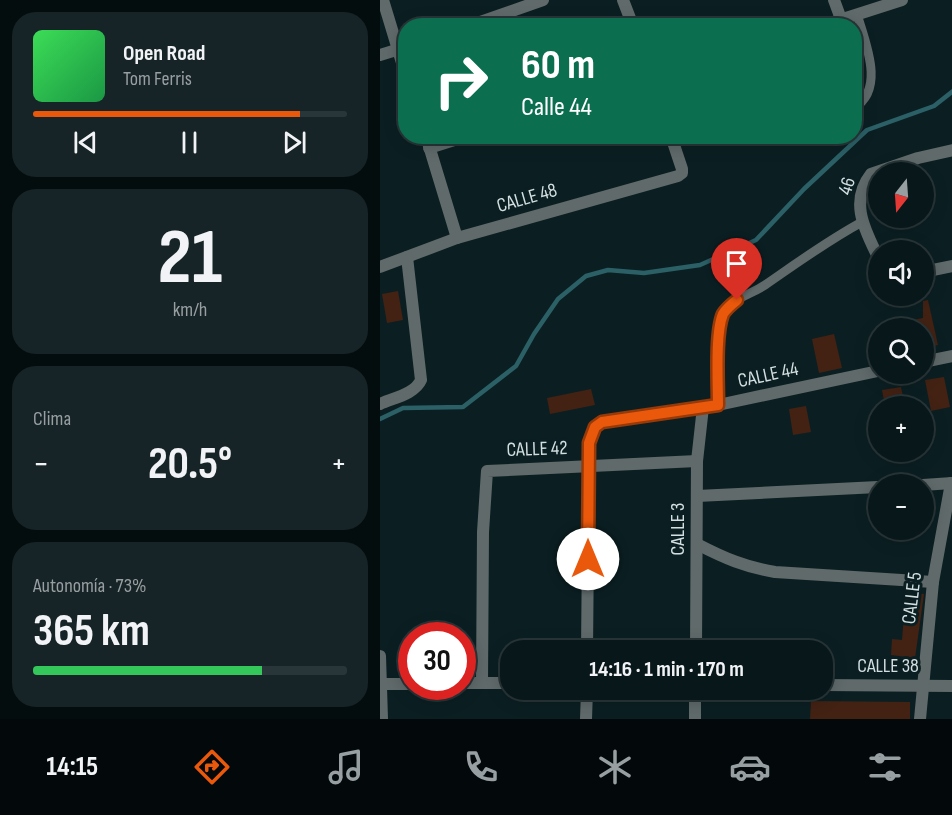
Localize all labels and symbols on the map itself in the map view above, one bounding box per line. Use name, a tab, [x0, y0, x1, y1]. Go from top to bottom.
north arrow	[868, 162, 934, 228]
street label: 46	[833, 174, 861, 198]
street label: CALLE 48	[494, 178, 560, 218]
pin	[711, 238, 762, 300]
street label: CALLE 44	[736, 357, 800, 393]
street label: CALLE 42	[506, 436, 568, 462]
street label: CALLE 3	[666, 503, 690, 555]
position arrow	[556, 527, 620, 591]
street label: CALLE 5	[897, 570, 927, 626]
speed limit sign: 30	[398, 622, 476, 700]
street label: CALLE 38	[857, 654, 919, 678]

